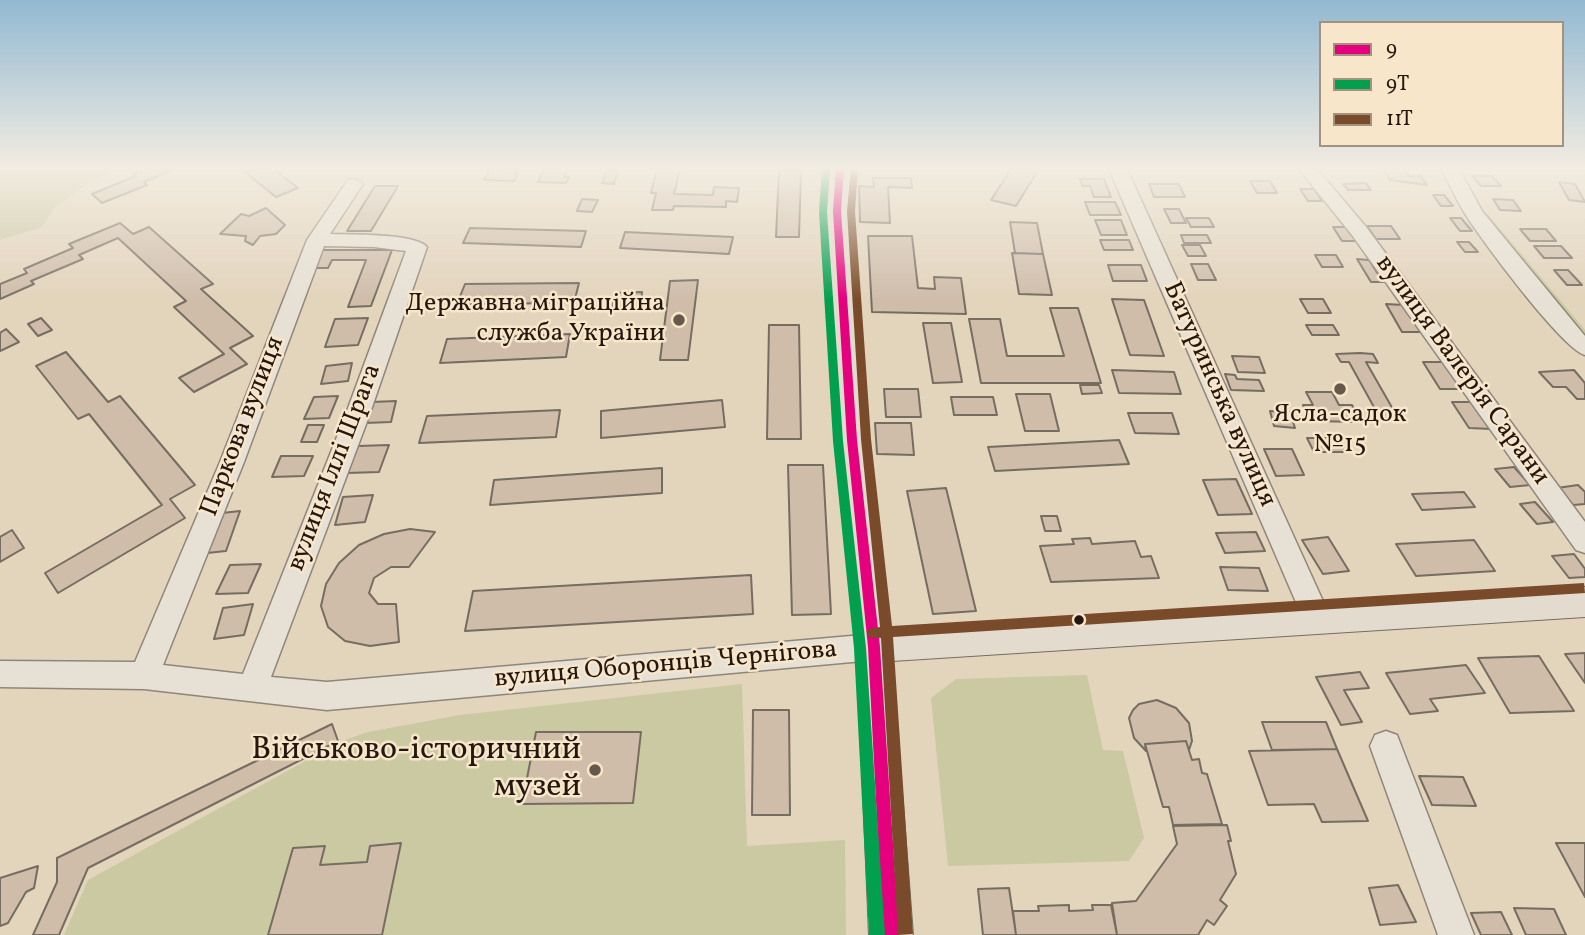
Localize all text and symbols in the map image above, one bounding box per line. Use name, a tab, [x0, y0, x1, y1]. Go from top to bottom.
legend	[1319, 21, 1564, 147]
text: 9	[1386, 35, 1397, 64]
text: 9Т	[1386, 70, 1409, 99]
text: 11Т	[1386, 105, 1413, 134]
street label: вулиця Валерія Сарани	[1367, 250, 1555, 492]
street label: Батуринська вулиця	[1154, 278, 1282, 512]
place label: Державна міграційна служба України	[405, 289, 665, 350]
marker: Державна міграційна служба України	[671, 312, 687, 328]
street label: Паркова вулиця	[195, 333, 293, 521]
street label: вулиця Іллі Шрага	[282, 360, 390, 576]
marker: Ясла-садок №15	[1332, 381, 1348, 397]
place label: Ясла-садок №15	[1273, 400, 1407, 462]
unlabelled marker	[1072, 613, 1086, 627]
street label: вулиця Оборонців Чернігова	[493, 635, 839, 697]
place label: Військово-історичний музей	[251, 733, 581, 808]
marker: Військово-історичний музей	[587, 762, 603, 778]

